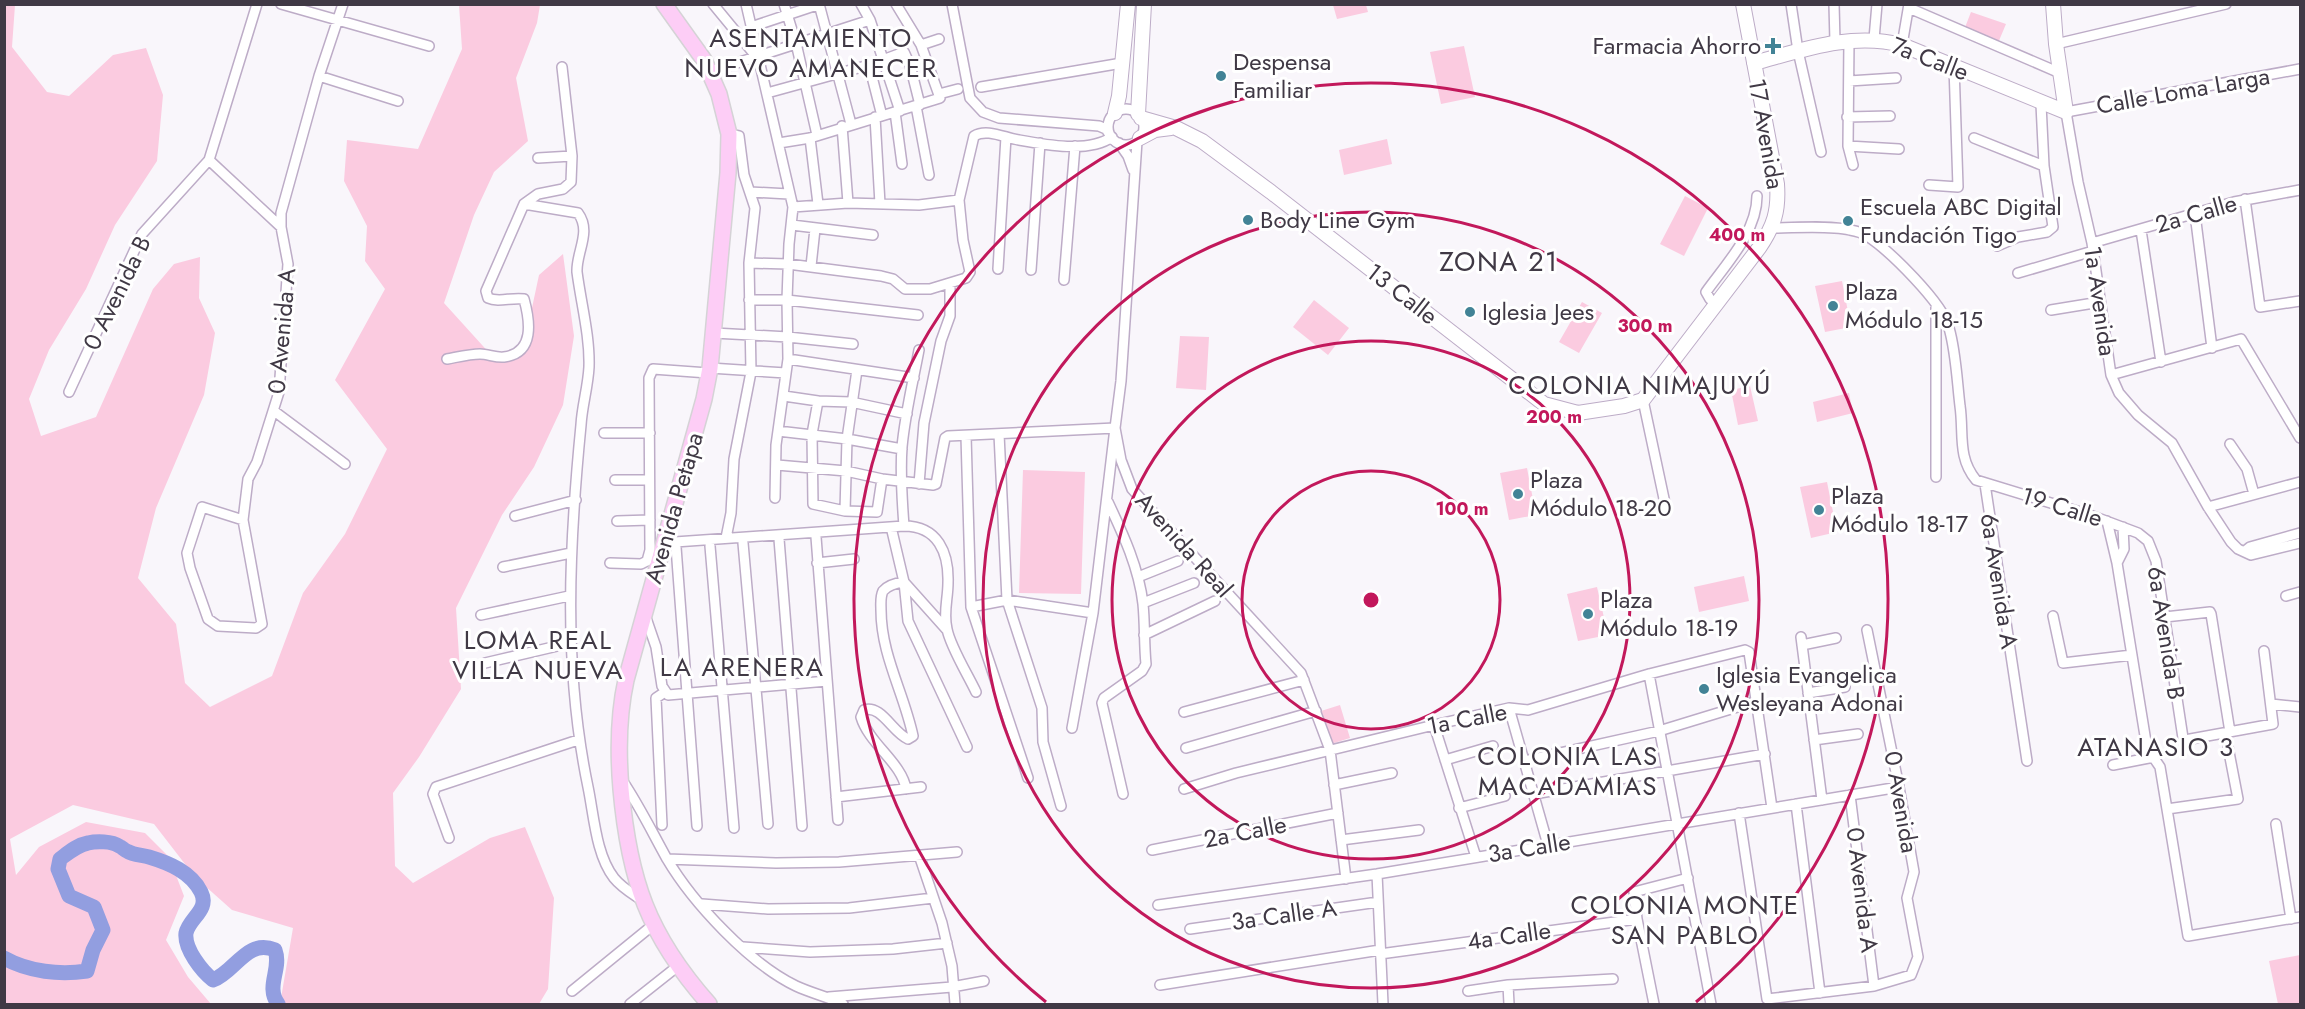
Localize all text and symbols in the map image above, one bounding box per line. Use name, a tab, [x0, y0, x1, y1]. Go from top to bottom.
district label: ASENTAMIENTO NUEVO AMANECER	[684, 19, 938, 87]
place label: Farmacia Ahorro	[1592, 28, 1761, 63]
street label: 7a Calle	[1886, 28, 1974, 89]
marker: Farmacia Ahorro	[1766, 39, 1780, 53]
place label: Despensa Familiar	[1233, 44, 1331, 107]
street label: Calle Loma Larga	[2094, 58, 2272, 123]
marker: Despensa Familiar	[1214, 69, 1228, 83]
street label: 17 Avenida	[1740, 76, 1793, 192]
street label: 2a Calle	[2151, 185, 2241, 242]
place label: Escuela ABC Digital Fundación Tigo	[1860, 189, 2062, 252]
place label: Body Line Gym	[1260, 202, 1415, 237]
marker: Body Line Gym	[1241, 213, 1255, 227]
marker: Escuela ABC Digital Fundación Tigo	[1841, 214, 1855, 228]
text: 400 m	[1709, 222, 1765, 248]
street label: 0 Avenida B	[74, 230, 159, 356]
district label: ZONA 21	[1439, 242, 1559, 281]
street label: 1a Avenida	[2075, 244, 2126, 358]
street label: 13 Calle	[1359, 254, 1446, 333]
street label: 0 Avenida A	[259, 267, 304, 395]
place label: Plaza Módulo 18-15	[1845, 274, 1983, 337]
place label: Iglesia Jees	[1482, 294, 1594, 329]
marker: Plaza Módulo 18-15	[1826, 299, 1840, 313]
marker: Iglesia Jees	[1463, 305, 1477, 319]
text: 300 m	[1617, 313, 1673, 339]
district label: COLONIA NIMAJUYÚ	[1508, 366, 1772, 404]
text: 200 m	[1526, 404, 1582, 430]
street label: Avenida Petapa	[635, 428, 712, 588]
place label: Plaza Módulo 18-20	[1530, 462, 1672, 525]
place label: Plaza Módulo 18-17	[1831, 478, 1968, 541]
street label: 19 Calle	[2017, 478, 2107, 535]
street label: Avenida Real	[1127, 484, 1241, 605]
marker: Plaza Módulo 18-20	[1511, 487, 1525, 501]
text: 100 m	[1435, 496, 1489, 522]
marker: Plaza Módulo 18-17	[1812, 503, 1826, 517]
street label: 6a Avenida A	[1972, 511, 2028, 651]
street label: 6a Avenida B	[2139, 564, 2194, 702]
place label: Plaza Módulo 18-19	[1600, 582, 1738, 645]
centre of rings	[1361, 590, 1381, 610]
marker: Plaza Módulo 18-19	[1581, 607, 1595, 621]
district label: LOMA REAL VILLA NUEVA	[452, 621, 624, 689]
district label: LA ARENERA	[660, 648, 824, 686]
place label: Iglesia Evangelica Wesleyana Adonai	[1716, 657, 1904, 720]
marker: Iglesia Evangelica Wesleyana Adonai	[1697, 682, 1711, 696]
street label: 1a Calle	[1424, 694, 1510, 743]
district label: ATANASIO 3	[2077, 728, 2235, 766]
district label: COLONIA LAS MACADAMIAS	[1477, 737, 1659, 805]
street label: 0 Avenida	[1875, 748, 1928, 856]
street label: 2a Calle	[1200, 806, 1289, 857]
street label: 3a Calle	[1485, 824, 1573, 871]
street label: 0 Avenida A	[1837, 825, 1888, 955]
district label: COLONIA MONTE SAN PABLO	[1571, 886, 1799, 954]
street label: 3a Calle A	[1229, 890, 1339, 939]
street label: 4a Calle	[1465, 912, 1553, 959]

